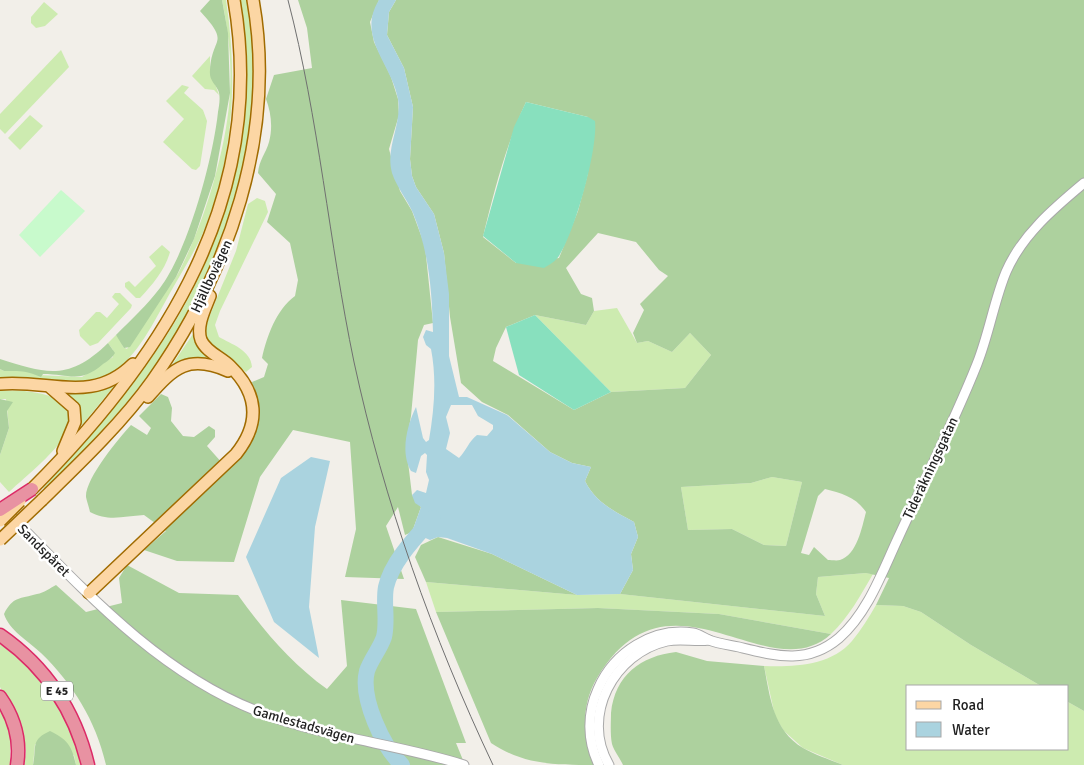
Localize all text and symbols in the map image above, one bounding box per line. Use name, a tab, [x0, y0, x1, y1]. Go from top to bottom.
street label: Hjällbovägen	[187, 237, 236, 315]
street label: Tideräkningsgatan	[899, 414, 962, 522]
street label: Sandspåret	[14, 521, 74, 580]
road number: E 45	[41, 681, 73, 700]
legend	[906, 685, 1069, 750]
text: Road	[952, 696, 984, 714]
street label: Gamlestadsvägen	[251, 702, 357, 747]
text: Water	[952, 721, 990, 739]

